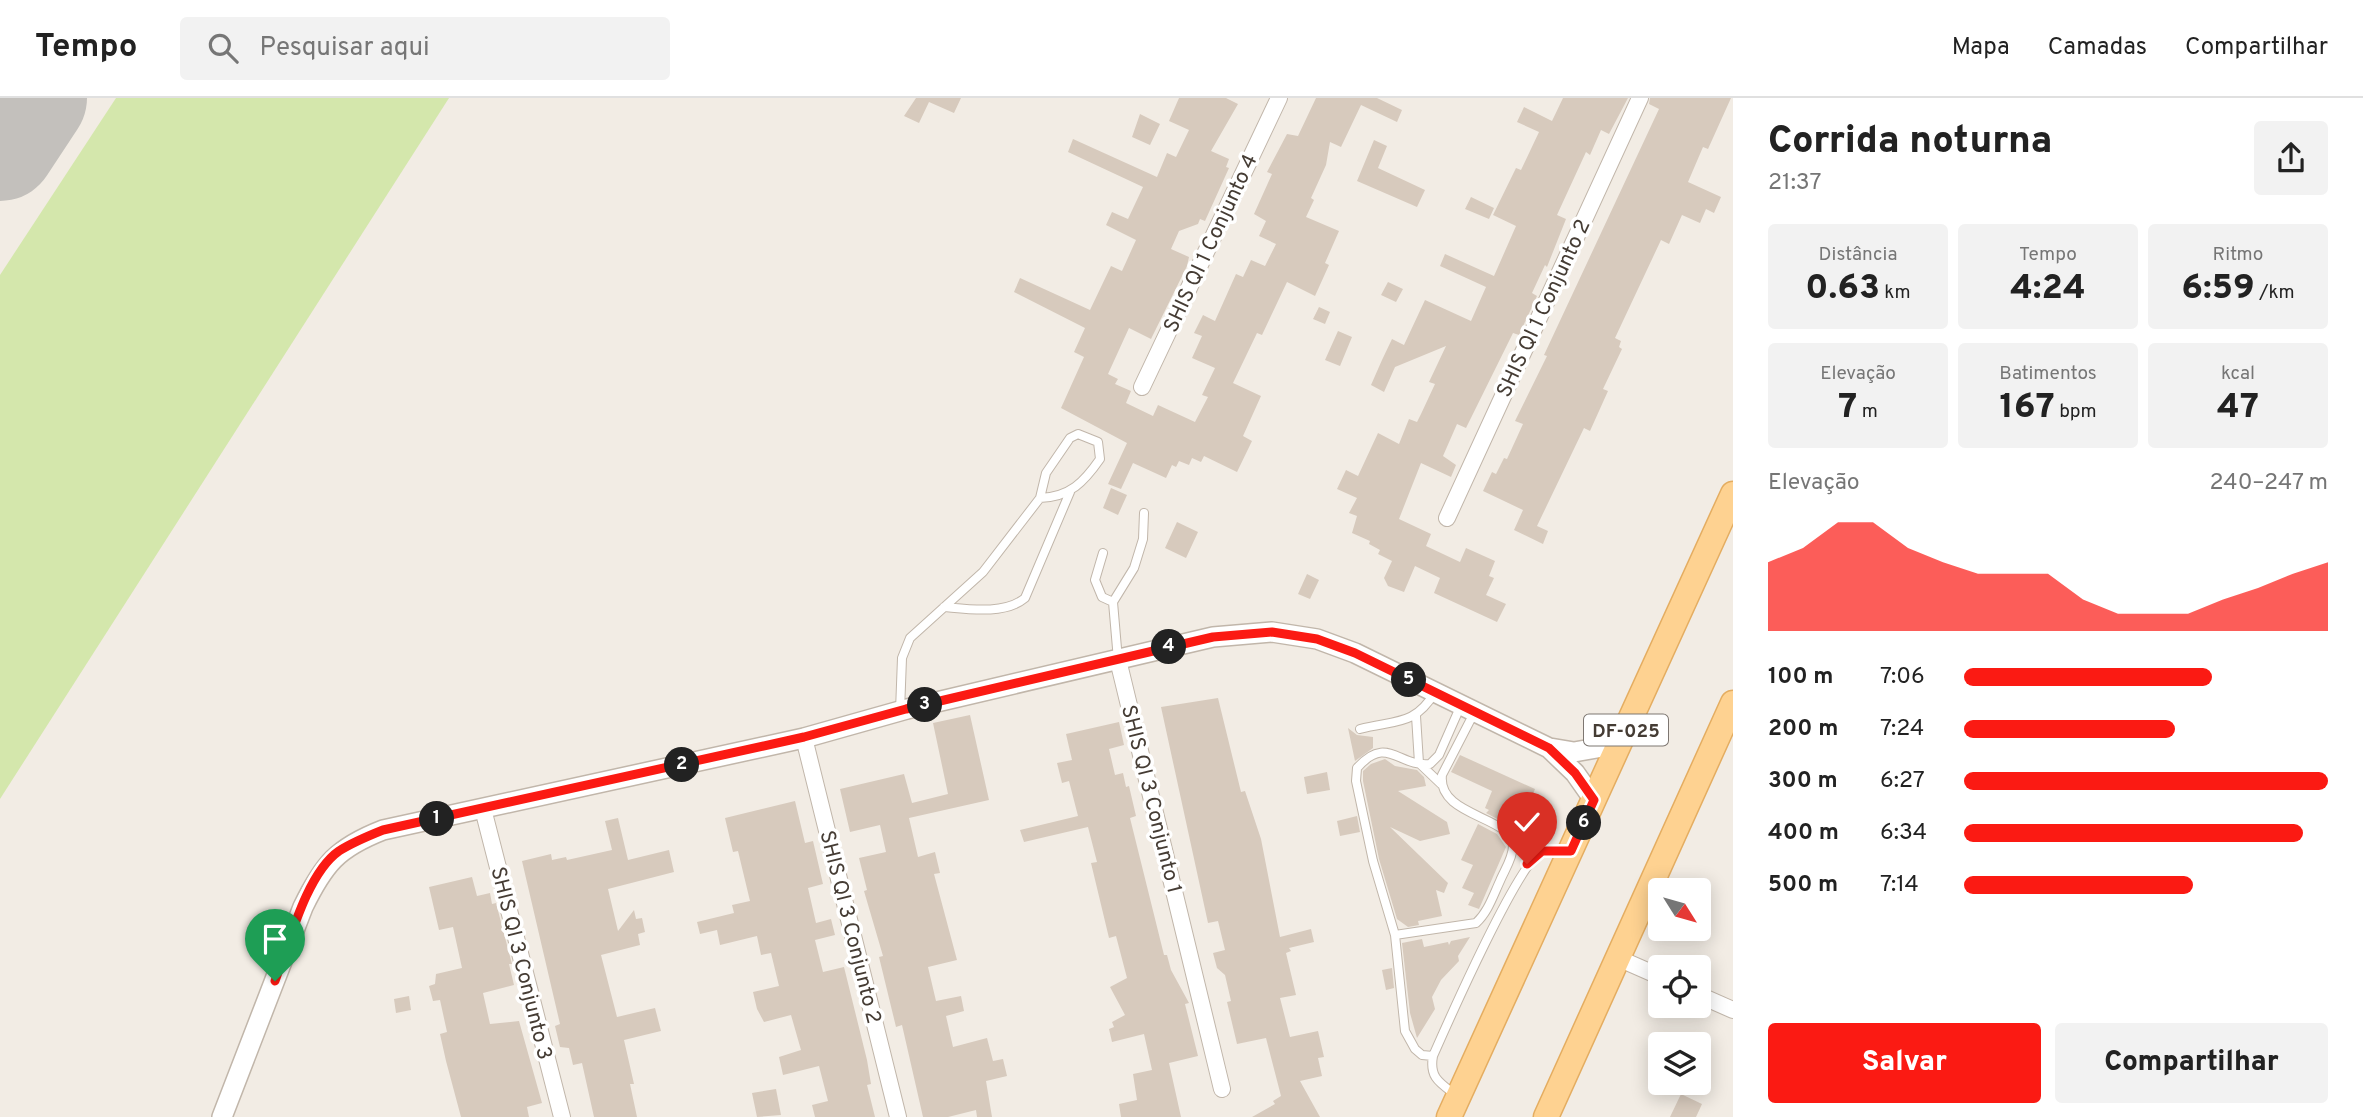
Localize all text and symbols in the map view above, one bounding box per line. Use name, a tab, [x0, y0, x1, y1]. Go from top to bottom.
search box	[180, 17, 670, 80]
text: Tempo	[35, 27, 138, 69]
icon: search	[204, 29, 242, 67]
text: Pesquisar aqui	[260, 32, 430, 65]
text: Mapa	[1952, 33, 2010, 63]
text: Camadas	[2048, 33, 2147, 63]
text: Compartilhar	[2185, 33, 2328, 63]
text: Corrida noturna	[1768, 118, 2052, 167]
button: share	[2254, 121, 2328, 195]
street label: SHIS QI 1 Conjunto 4	[1158, 150, 1264, 337]
text: 21:37	[1768, 169, 1821, 198]
street label: SHIS QI 1 Conjunto 2	[1491, 215, 1597, 402]
text: Distância	[1819, 243, 1897, 267]
text: Tempo	[2019, 243, 2077, 267]
text: Ritmo	[2213, 243, 2263, 267]
text: 0.63	[1805, 267, 1880, 311]
text: 4:24	[2010, 267, 2086, 311]
text: 6:59	[2181, 267, 2255, 311]
text: km	[1880, 281, 1911, 305]
text: /km	[2255, 281, 2295, 305]
text: Elevação	[1820, 362, 1896, 386]
text: Batimentos	[1999, 362, 2097, 386]
text: kcal	[2221, 362, 2255, 386]
text: 7	[1838, 386, 1857, 430]
text: 167	[1999, 386, 2055, 430]
text: 47	[2217, 386, 2259, 430]
text: m	[1857, 400, 1878, 424]
text: bpm	[2055, 400, 2097, 424]
text: Elevação	[1768, 469, 1860, 498]
text: 240–247 m	[2210, 469, 2328, 498]
pin: 4	[1152, 630, 1186, 664]
text: 4	[1162, 634, 1175, 658]
pin: 5	[1392, 662, 1426, 698]
text: 100 m	[1768, 663, 1833, 692]
text: 7:06	[1880, 663, 1925, 692]
text: 5	[1403, 667, 1414, 691]
pin: 3	[908, 688, 942, 722]
text: 3	[919, 692, 930, 716]
street label: SHIS QI 3 Conjunto 1	[1114, 702, 1187, 896]
road number: DF-025	[1584, 715, 1668, 746]
text: 200 m	[1768, 715, 1838, 744]
text: 7:24	[1880, 715, 1924, 744]
pin: 2	[664, 748, 700, 782]
text: 2	[676, 752, 687, 776]
text: 300 m	[1768, 767, 1838, 796]
text: 6:27	[1880, 767, 1925, 796]
pin	[1497, 792, 1557, 864]
pin: 1	[420, 802, 454, 836]
icon: check	[1508, 803, 1546, 841]
text: 1	[433, 806, 440, 830]
pin: 6	[1566, 806, 1602, 840]
text: 6	[1578, 810, 1589, 834]
text: 400 m	[1768, 819, 1839, 848]
text: 6:34	[1880, 819, 1927, 848]
street label: SHIS QI 3 Conjunto 2	[812, 828, 887, 1027]
street label: SHIS QI 3 Conjunto 3	[484, 864, 558, 1063]
text: 500 m	[1768, 871, 1838, 900]
text: 7:14	[1880, 871, 1919, 900]
north arrow	[1648, 878, 1712, 942]
map controls	[1648, 878, 1711, 1095]
pin	[245, 909, 305, 981]
icon: arrive	[256, 920, 294, 958]
button: locate	[1648, 955, 1711, 1018]
button: Salvar	[1768, 1023, 2041, 1103]
button: Compartilhar	[2055, 1023, 2328, 1103]
button: layers	[1648, 1032, 1711, 1095]

